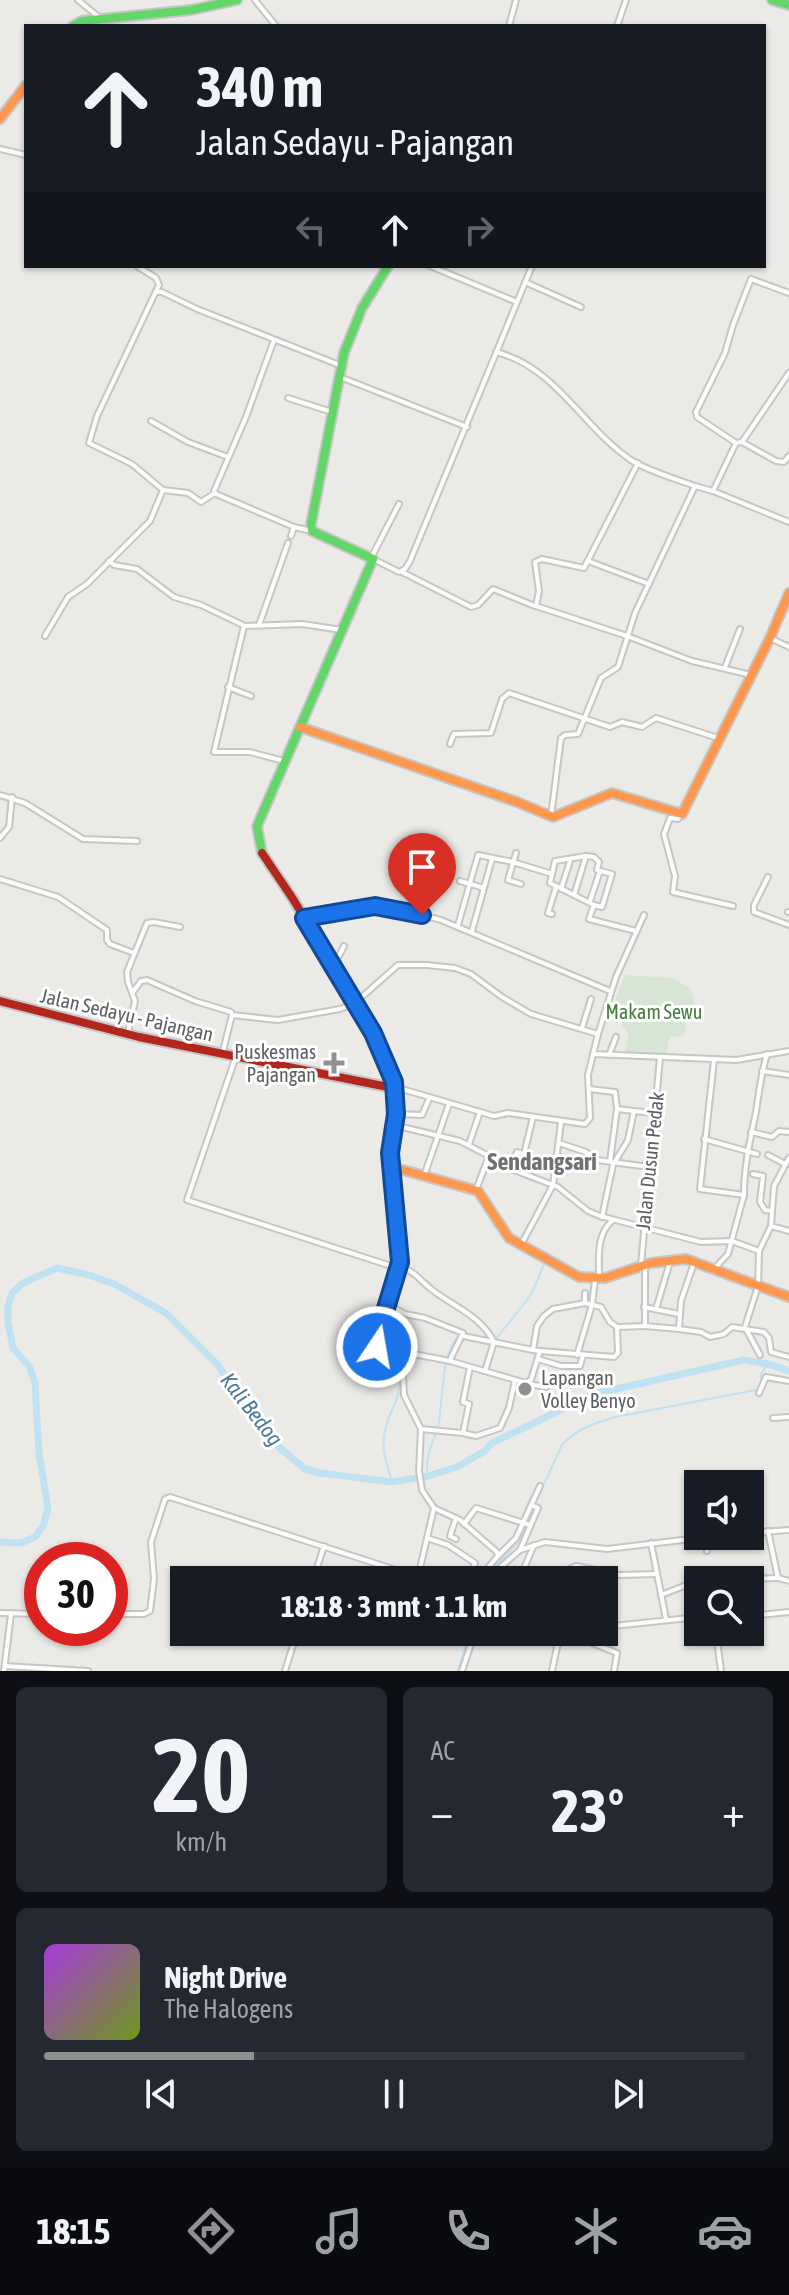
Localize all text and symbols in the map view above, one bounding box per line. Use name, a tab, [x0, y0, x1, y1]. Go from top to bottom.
text: 340 m	[196, 55, 323, 119]
icon: ahead	[64, 56, 168, 160]
text: Jalan Sedayu - Pajangan	[196, 121, 514, 163]
icon: left	[289, 208, 333, 252]
icon: ahead	[373, 208, 417, 252]
icon: right	[457, 208, 501, 252]
pin	[388, 833, 456, 915]
icon: arrive	[400, 845, 444, 889]
street label: Jalan Sedayu - Pajangan	[38, 983, 216, 1046]
park label: Makam Sewu	[606, 1000, 702, 1023]
place label: Puskesmas Pajangan	[234, 1040, 316, 1086]
marker: Puskesmas Pajangan	[323, 1052, 345, 1074]
street label: Jalan Dusun Pedak	[631, 1090, 668, 1231]
district label: Sendangsari	[487, 1148, 597, 1175]
position arrow	[335, 1305, 419, 1389]
place label: Lapangan Volley Benyo	[541, 1366, 636, 1412]
water label: Kali Bedog	[215, 1367, 289, 1451]
marker: Lapangan Volley Benyo	[516, 1380, 534, 1398]
map controls	[684, 1470, 764, 1646]
button: sound	[684, 1470, 764, 1550]
speed limit sign: 30	[24, 1542, 128, 1646]
button: search	[684, 1566, 764, 1646]
text: 18:18 · 3 mnt · 1.1 km	[281, 1589, 507, 1623]
text: 20	[152, 1715, 250, 1834]
text: AC	[431, 1736, 455, 1766]
text: 23°	[551, 1776, 624, 1845]
text: −	[431, 1786, 453, 1836]
text: +	[722, 1786, 745, 1836]
text: km/h	[175, 1827, 227, 1857]
text: Night Drive	[164, 1960, 287, 1994]
text: The Halogens	[164, 1994, 293, 2024]
icon: previous	[139, 2072, 183, 2116]
icon: pause	[372, 2072, 416, 2116]
icon: next	[606, 2072, 650, 2116]
icon: directions	[183, 2203, 239, 2259]
icon: music	[311, 2203, 367, 2259]
icon: phone	[440, 2203, 496, 2259]
icon: climate	[568, 2203, 624, 2259]
icon: car	[697, 2203, 753, 2259]
text: 18:15	[36, 2210, 110, 2252]

